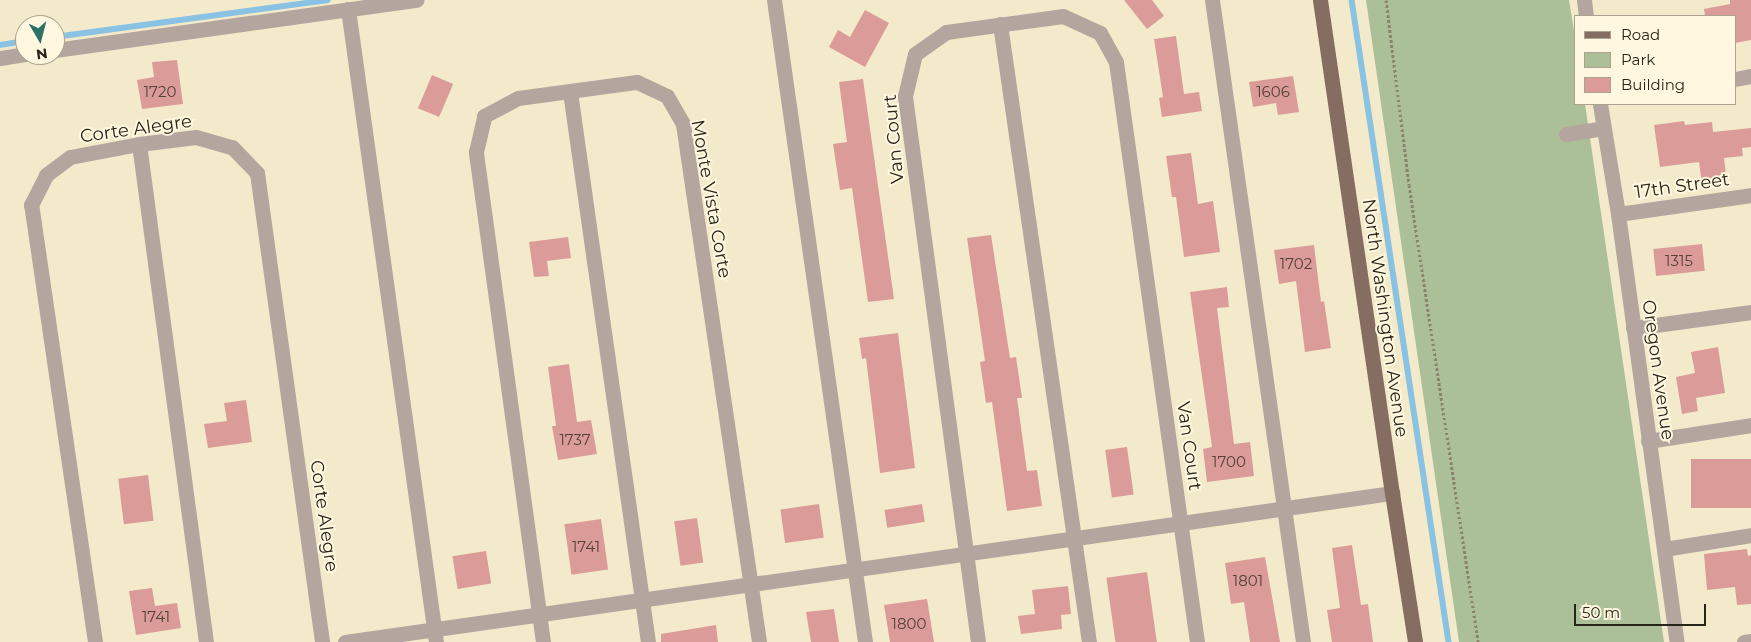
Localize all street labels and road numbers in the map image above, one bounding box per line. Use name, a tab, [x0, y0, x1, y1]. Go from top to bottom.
street label: Van Court	[879, 93, 909, 185]
street label: Corte Alegre	[79, 110, 193, 148]
street label: Monte Vista Corte	[686, 118, 736, 280]
street label: 17th Street	[1633, 169, 1731, 203]
street label: North Washington Avenue	[1358, 197, 1412, 439]
street label: Oregon Avenue	[1637, 298, 1679, 442]
street label: Van Court	[1172, 400, 1206, 492]
street label: Corte Alegre	[305, 459, 343, 573]

